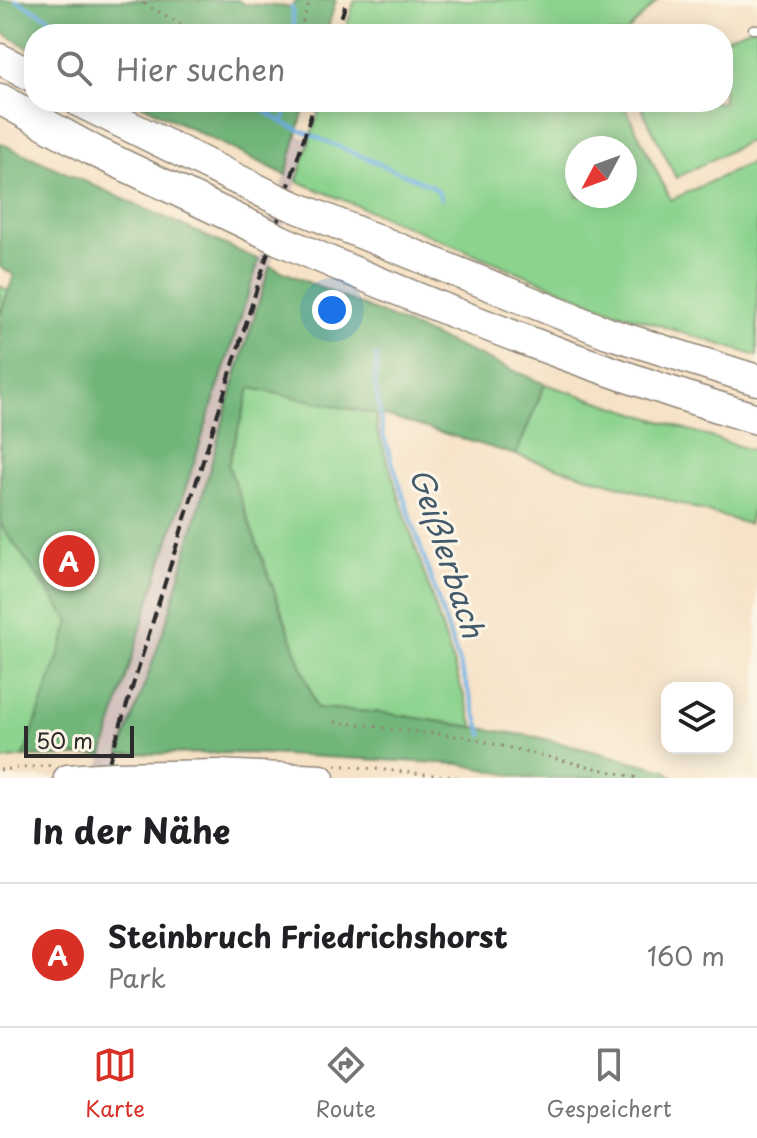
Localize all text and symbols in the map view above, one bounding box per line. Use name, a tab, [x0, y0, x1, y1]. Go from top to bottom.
search box	[24, 24, 733, 112]
icon: search	[52, 46, 96, 90]
text: Hier suchen	[116, 46, 285, 91]
north arrow	[565, 136, 637, 208]
your location	[312, 290, 352, 330]
water label: Geißlerbach	[400, 462, 497, 643]
pin: A	[43, 531, 95, 591]
map controls	[661, 682, 733, 754]
button: layers	[661, 682, 733, 754]
scale bar	[24, 722, 134, 758]
text: 50 m	[36, 723, 93, 756]
text: In der Nähe	[32, 804, 230, 856]
text: Steinbruch Friedrichshorst	[108, 913, 508, 958]
text: A	[48, 936, 68, 975]
text: 160 m	[647, 936, 725, 975]
text: Park	[108, 958, 166, 997]
tab: Karte	[85, 1043, 145, 1124]
tab: Route	[316, 1043, 376, 1124]
tab: Gespeichert	[547, 1043, 672, 1124]

